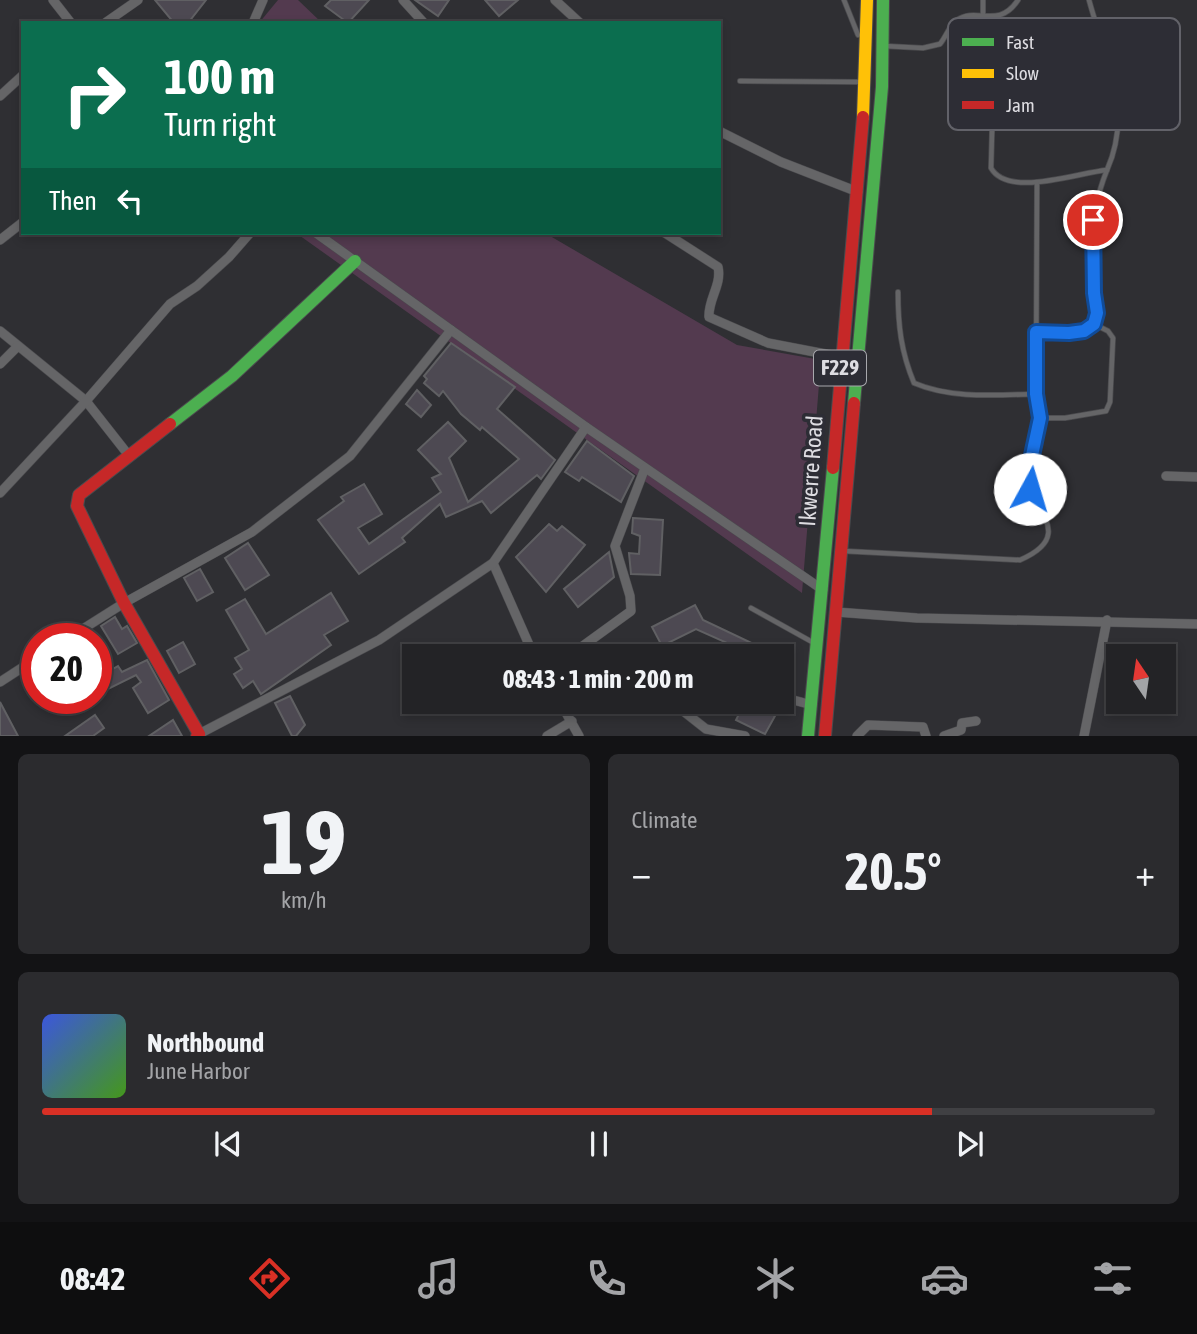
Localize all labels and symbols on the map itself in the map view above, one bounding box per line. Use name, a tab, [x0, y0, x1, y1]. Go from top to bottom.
legend	[948, 18, 1180, 130]
text: Fast	[1006, 31, 1034, 53]
text: Slow	[1006, 62, 1040, 84]
text: Jam	[1006, 94, 1035, 116]
pin	[1063, 190, 1123, 250]
road number: F229	[814, 350, 866, 386]
street label: Ikwerre Road	[794, 415, 828, 527]
position arrow	[993, 452, 1067, 526]
speed limit sign: 20	[21, 623, 112, 714]
north arrow	[1106, 644, 1176, 714]

